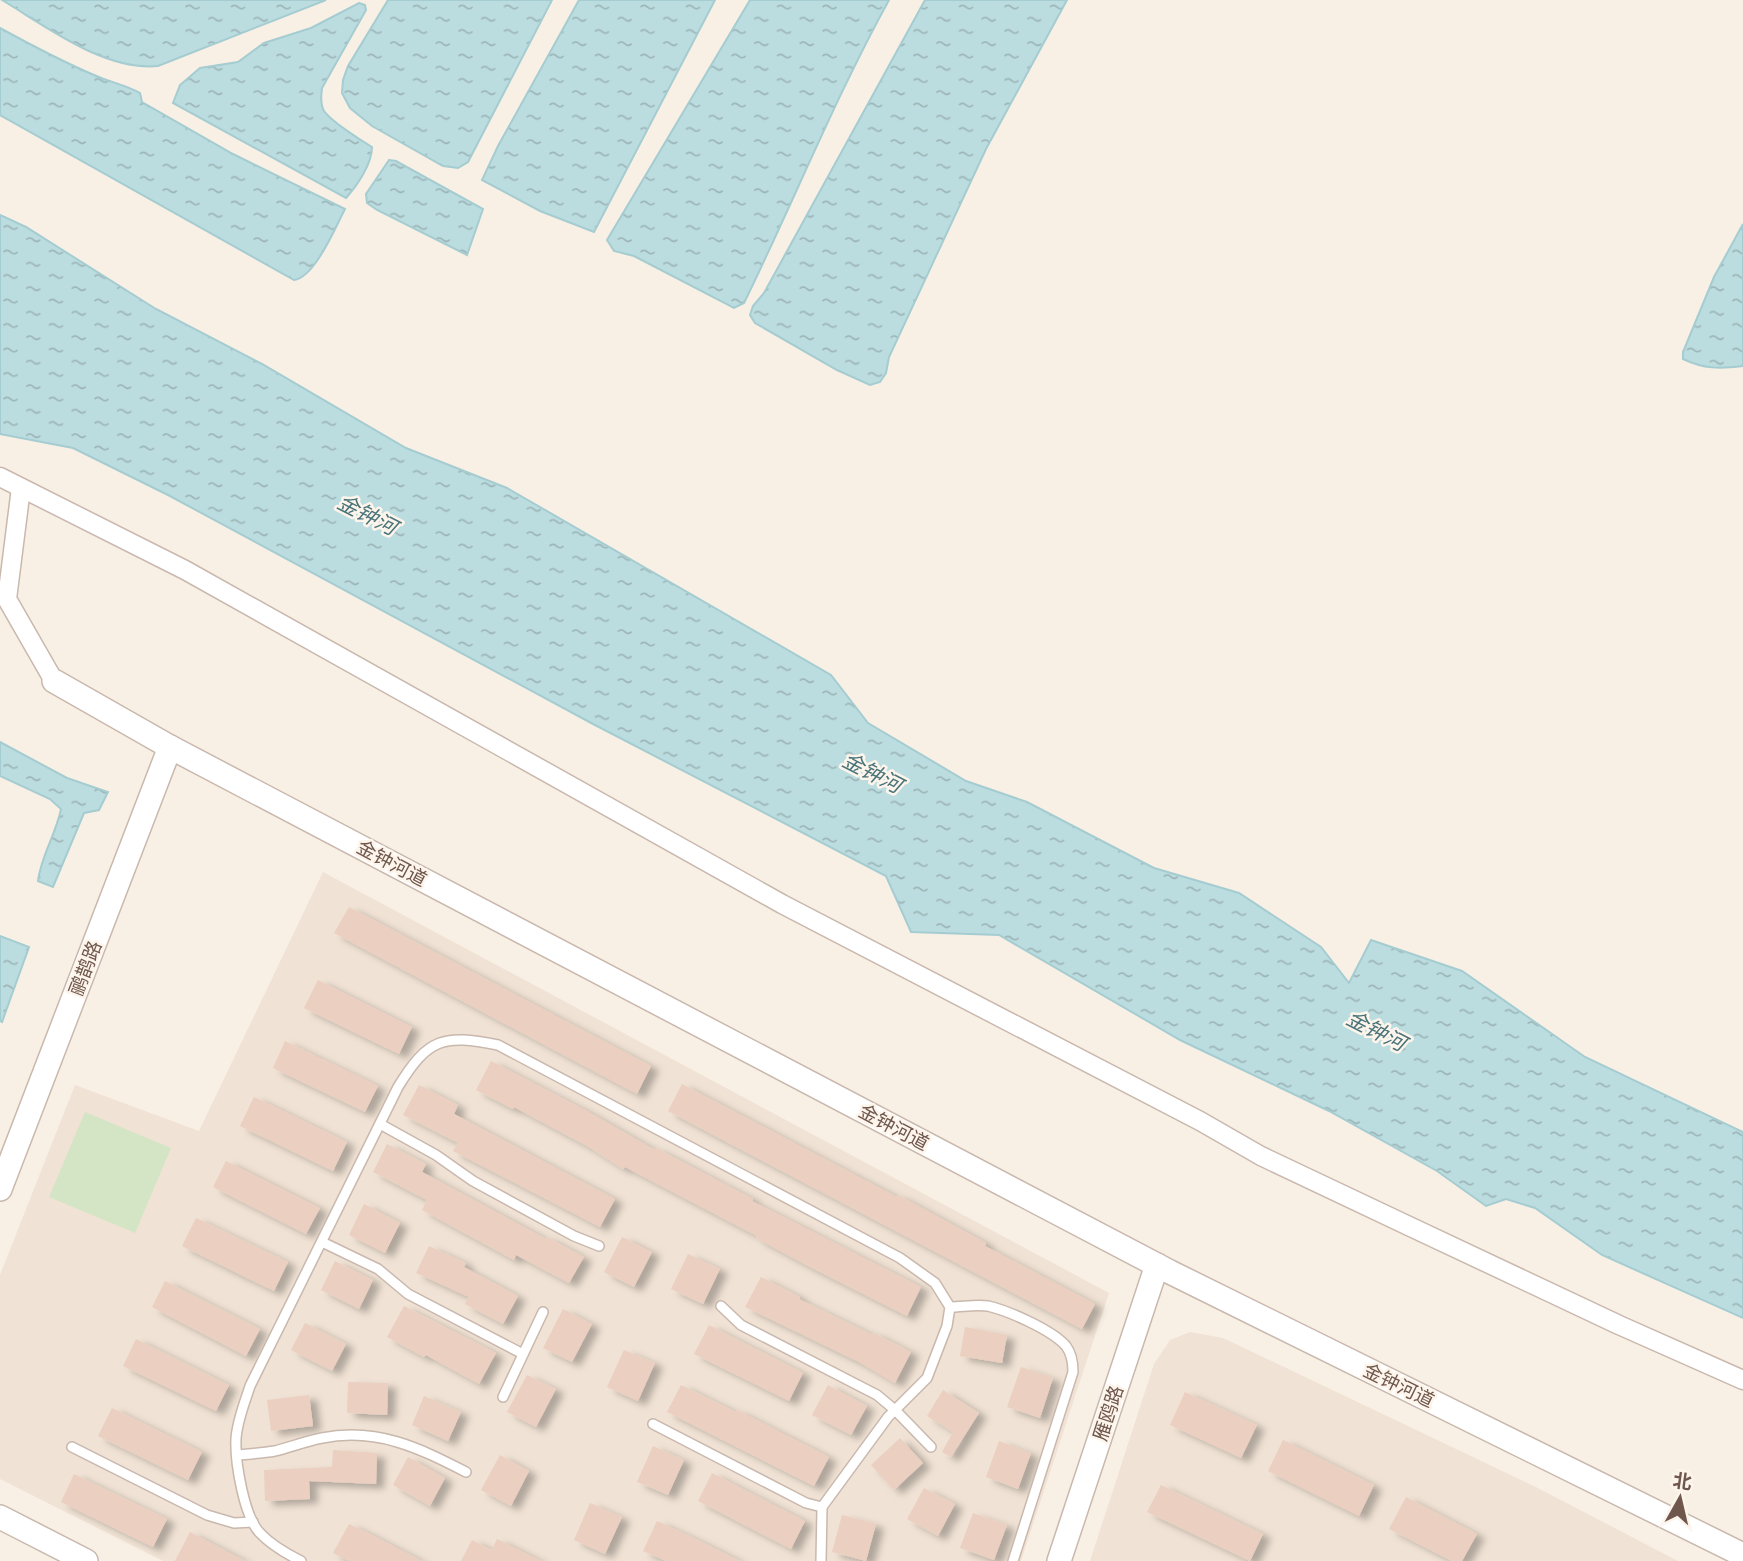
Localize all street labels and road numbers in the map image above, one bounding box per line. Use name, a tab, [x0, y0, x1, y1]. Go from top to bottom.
street label: 金钟河道	[353, 835, 431, 891]
street label: 鹂鹊路	[64, 937, 106, 999]
street label: 金钟河道	[855, 1099, 933, 1155]
street label: 金钟河道	[1360, 1358, 1438, 1412]
street label: 雁鸥路	[1088, 1382, 1128, 1444]

